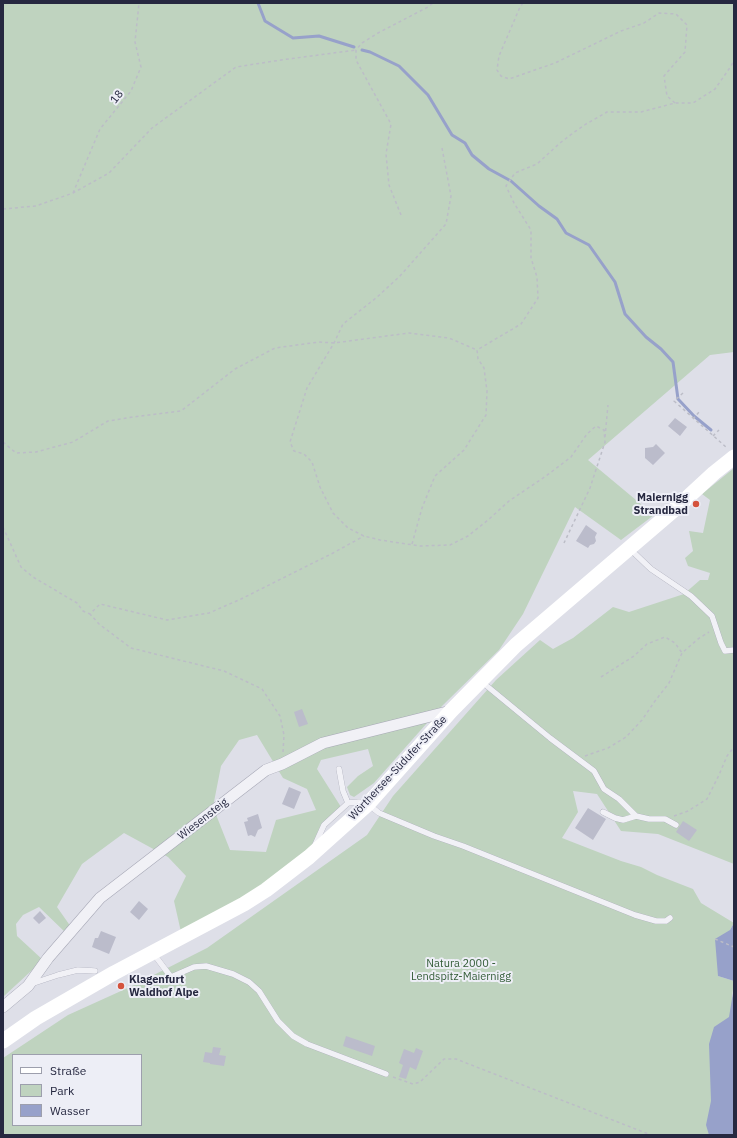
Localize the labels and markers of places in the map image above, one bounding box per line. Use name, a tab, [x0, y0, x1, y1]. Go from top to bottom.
place label: Maiernigg Strandbad	[634, 491, 688, 517]
marker: Maiernigg Strandbad	[691, 499, 701, 509]
place label: Klagenfurt Waldhof Alpe	[129, 973, 199, 999]
marker: Klagenfurt Waldhof Alpe	[116, 981, 126, 991]

